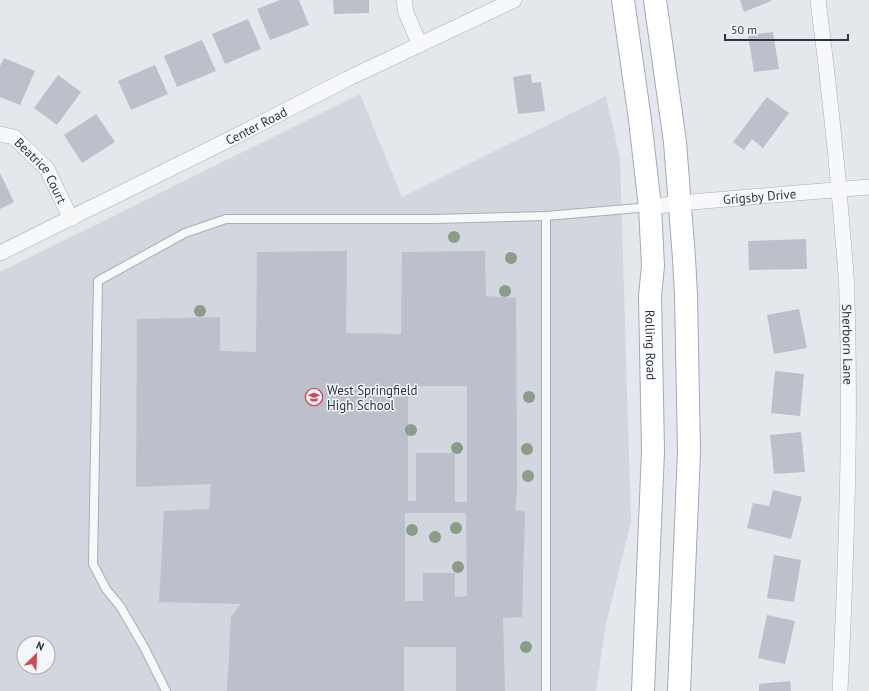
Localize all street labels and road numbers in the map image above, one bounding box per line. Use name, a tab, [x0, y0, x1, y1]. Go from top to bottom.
street label: Center Road	[223, 103, 290, 149]
street label: Beatrice Court	[11, 134, 71, 207]
street label: Grigsby Drive	[722, 185, 797, 208]
street label: Sherborn Lane	[838, 304, 856, 385]
street label: Rolling Road	[641, 310, 660, 380]

